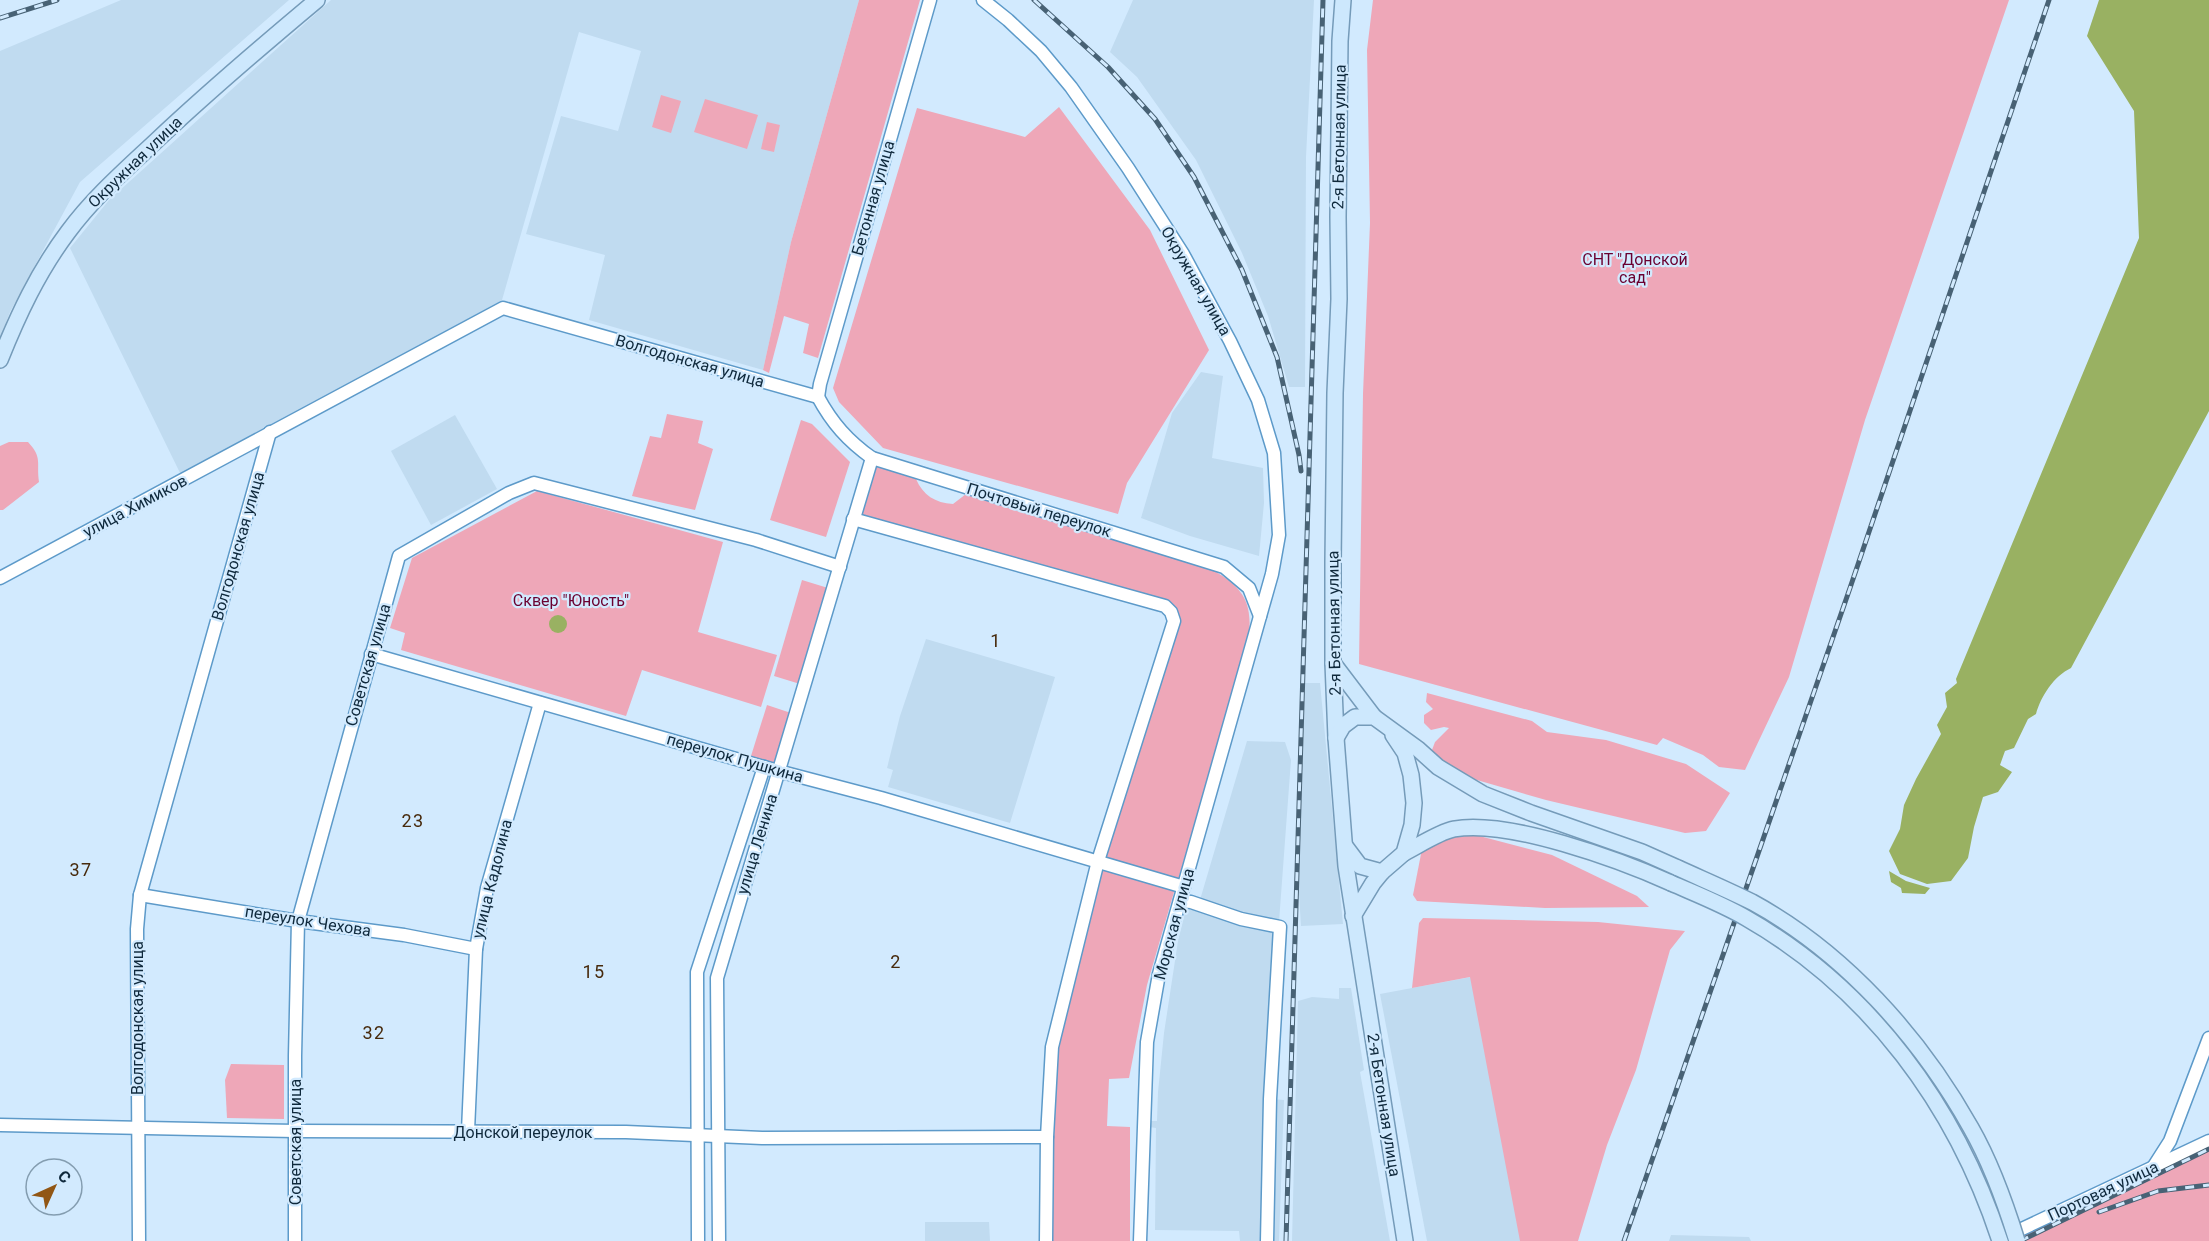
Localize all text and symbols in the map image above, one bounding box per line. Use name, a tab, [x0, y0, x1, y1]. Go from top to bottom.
street label: 2-я Бетонная улица	[1328, 64, 1350, 210]
street label: Окружная улица	[84, 112, 186, 212]
street label: Бетонная улица	[847, 138, 899, 258]
street label: Окружная улица	[1157, 223, 1235, 339]
park label: СНТ "Донской сад"	[1582, 250, 1688, 287]
street label: Волгодонская улица	[613, 331, 767, 391]
street label: Волгодонская улица	[208, 469, 268, 623]
street label: улица Химиков	[80, 471, 190, 541]
street label: Почтовый переулок	[965, 479, 1114, 541]
street label: 2-я Бетонная улица	[1323, 550, 1345, 696]
park label: Сквер "Юность"	[513, 591, 629, 610]
street label: Советская улица	[341, 602, 395, 728]
district label: 1	[990, 630, 1002, 651]
street label: переулок Пушкина	[665, 729, 805, 787]
street label: улица Ленина	[733, 791, 781, 897]
district label: 23	[401, 810, 425, 831]
street label: улица Кадолина	[468, 818, 516, 940]
district label: 37	[69, 859, 93, 880]
street label: Морская улица	[1150, 866, 1198, 982]
street label: переулок Чехова	[244, 902, 372, 940]
street label: Волгодонская улица	[128, 941, 147, 1095]
district label: 2	[890, 951, 902, 972]
district label: 15	[582, 961, 606, 982]
district label: 32	[362, 1022, 386, 1043]
street label: 2-я Бетонная улица	[1363, 1032, 1405, 1178]
street label: Советская улица	[286, 1079, 305, 1205]
street label: Донской переулок	[454, 1123, 593, 1142]
north arrow	[24, 1157, 84, 1217]
street label: Портовая улица	[2045, 1157, 2161, 1225]
text: С	[54, 1166, 75, 1187]

